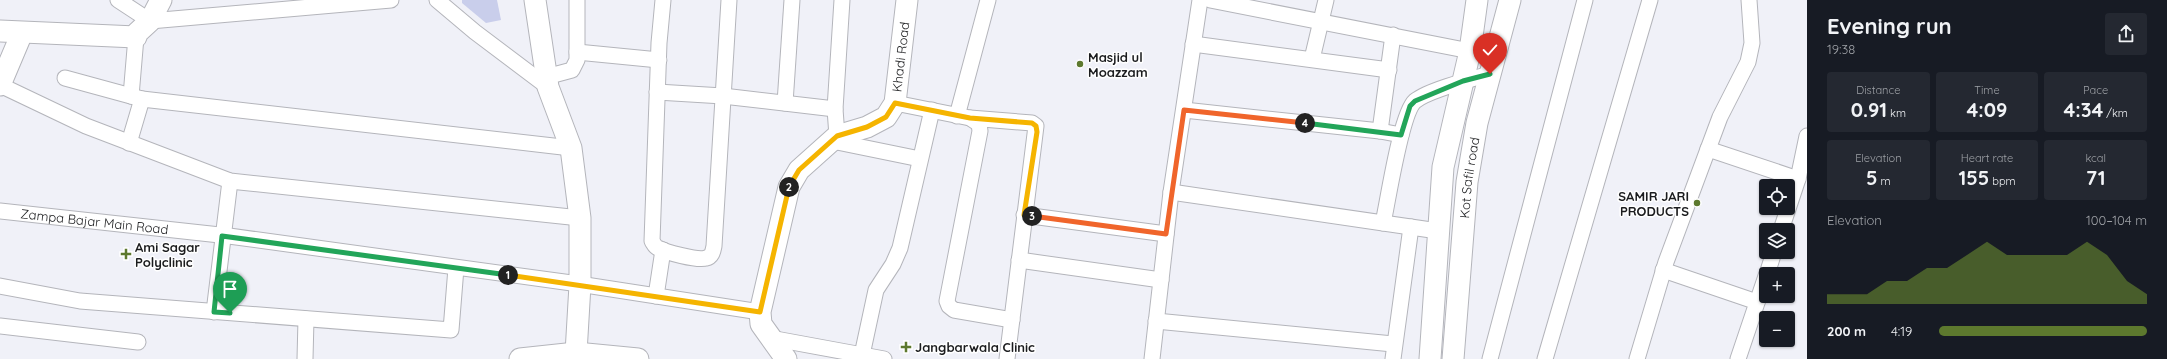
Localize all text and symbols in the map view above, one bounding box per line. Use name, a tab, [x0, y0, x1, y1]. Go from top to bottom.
text: Evening run	[1827, 12, 1952, 40]
button: share	[2105, 13, 2147, 55]
street label: Khadi Road	[888, 21, 912, 93]
pin	[1473, 33, 1507, 74]
icon: check	[1479, 39, 1501, 61]
text: 19:38	[1827, 41, 1855, 57]
place label: Masjid ul Moazzam	[1088, 49, 1148, 80]
marker: Masjid ul Moazzam	[1075, 59, 1085, 69]
text: Distance	[1856, 83, 1900, 97]
text: Time	[1974, 83, 2000, 97]
text: Pace	[2083, 83, 2108, 97]
text: 0.91	[1851, 97, 1887, 122]
text: 4:09	[1967, 97, 2007, 122]
text: 4:34	[2063, 97, 2103, 122]
text: km	[1887, 106, 1906, 120]
text: /km	[2103, 106, 2128, 120]
pin: 4	[1295, 113, 1315, 133]
text: 4	[1302, 116, 1308, 130]
street label: Kot Safil road	[1456, 136, 1482, 219]
text: Elevation	[1855, 151, 1902, 165]
text: Heart rate	[1961, 151, 2013, 165]
text: kcal	[2085, 151, 2106, 165]
text: 5	[1866, 165, 1878, 190]
text: 155	[1958, 165, 1989, 190]
text: 71	[2086, 165, 2105, 190]
text: m	[1878, 174, 1891, 188]
text: bpm	[1989, 174, 2016, 188]
pin: 2	[779, 177, 799, 197]
map controls	[1759, 179, 1795, 347]
button: locate	[1759, 179, 1795, 215]
text: 2	[786, 180, 792, 194]
place label: SAMIR JARI PRODUCTS	[1618, 188, 1689, 219]
marker: SAMIR JARI PRODUCTS	[1692, 198, 1702, 208]
street label: Zampa Bajar Main Road	[20, 205, 169, 237]
pin: 3	[1022, 206, 1042, 226]
text: 3	[1029, 209, 1035, 223]
text: Elevation	[1827, 212, 1882, 228]
text: 100–104 m	[2086, 212, 2147, 228]
button: layers	[1759, 223, 1795, 259]
place label: Ami Sagar Polyclinic	[135, 239, 200, 270]
marker: Ami Sagar Polyclinic	[120, 248, 132, 260]
pin: 1	[498, 265, 518, 285]
button: +	[1759, 267, 1795, 303]
text: 1	[506, 268, 510, 282]
pin	[213, 272, 247, 313]
icon: arrive	[219, 278, 241, 300]
button: −	[1759, 311, 1795, 347]
text: 200 m	[1827, 323, 1866, 339]
text: 4:19	[1891, 323, 1912, 339]
place label: Jangbarwala Clinic	[915, 339, 1035, 355]
marker: Jangbarwala Clinic	[900, 341, 912, 353]

